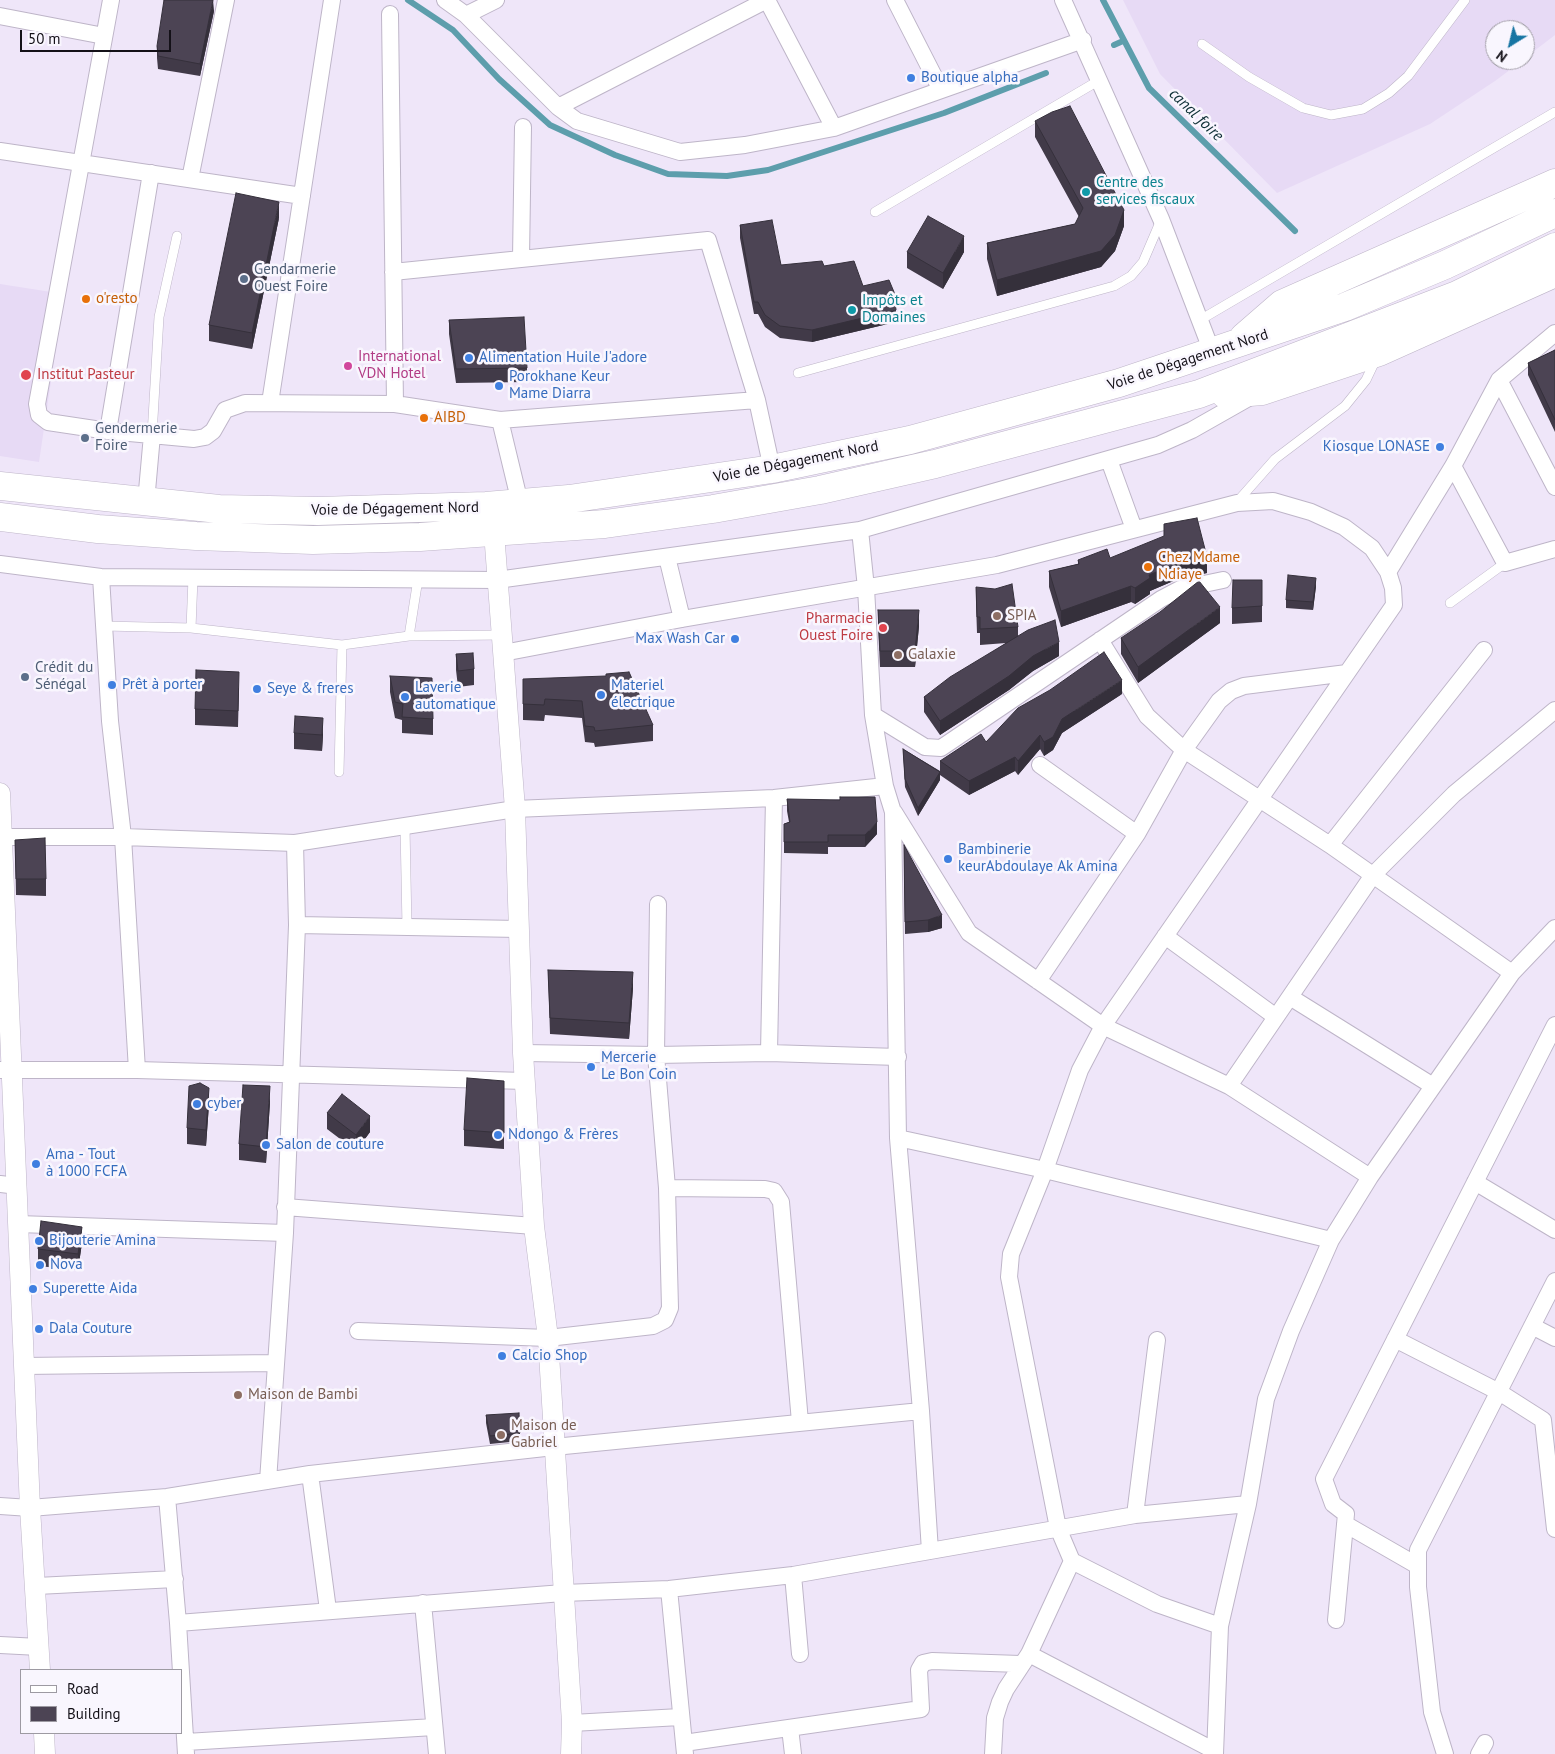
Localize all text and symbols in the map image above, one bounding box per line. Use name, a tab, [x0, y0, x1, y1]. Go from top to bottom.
scale bar	[22, 20, 174, 52]
north arrow	[1485, 20, 1535, 70]
text: 50 m	[28, 29, 61, 48]
text: N	[1493, 46, 1511, 66]
place label: Boutique alpha	[921, 69, 1018, 87]
marker: Boutique alpha	[905, 72, 917, 84]
water label: canal foire	[1165, 84, 1227, 146]
place label: Centre des services fiscaux	[1096, 174, 1195, 209]
marker: Centre des services fiscaux	[1080, 186, 1092, 198]
place label: Gendarmerie Ouest Foire	[254, 261, 336, 296]
marker: Gendarmerie Ouest Foire	[238, 273, 250, 285]
place label: o'resto	[96, 290, 138, 308]
place label: Impôts et Domaines	[862, 292, 926, 327]
marker: o'resto	[80, 293, 92, 305]
marker: Impôts et Domaines	[846, 304, 858, 316]
street label: Voie de Dégagement Nord	[1105, 326, 1271, 394]
place label: International VDN Hotel	[358, 348, 441, 383]
place label: Alimentation Huile J'adore	[479, 349, 647, 367]
marker: Alimentation Huile J'adore	[463, 352, 475, 364]
marker: International VDN Hotel	[342, 360, 354, 372]
place label: Institut Pasteur	[37, 366, 135, 384]
marker: Institut Pasteur	[19, 368, 33, 382]
place label: Porokhane Keur Mame Diarra	[509, 368, 610, 403]
marker: Porokhane Keur Mame Diarra	[493, 380, 505, 392]
place label: AIBD	[434, 409, 466, 427]
marker: AIBD	[418, 412, 430, 424]
place label: Gendermerie Foire	[95, 420, 177, 455]
marker: Gendermerie Foire	[79, 432, 91, 444]
street label: Voie de Dégagement Nord	[712, 437, 880, 487]
place label: Kiosque LONASE	[1323, 438, 1430, 456]
marker: Kiosque LONASE	[1434, 441, 1446, 453]
street label: Voie de Dégagement Nord	[311, 499, 479, 519]
place label: Chez Mdame Ndiaye	[1158, 549, 1240, 584]
marker: Chez Mdame Ndiaye	[1142, 561, 1154, 573]
place label: SPIA	[1007, 607, 1036, 625]
place label: Pharmacie Ouest Foire	[799, 610, 873, 645]
marker: SPIA	[991, 610, 1003, 622]
marker: Pharmacie Ouest Foire	[877, 622, 889, 634]
place label: Max Wash Car	[635, 630, 725, 648]
marker: Max Wash Car	[729, 633, 741, 645]
place label: Galaxie	[908, 646, 956, 664]
marker: Galaxie	[892, 649, 904, 661]
place label: Crédit du Sénégal	[35, 659, 93, 694]
marker: Crédit du Sénégal	[19, 671, 31, 683]
place label: Prêt à porter	[122, 676, 202, 694]
place label: Materiel électrique	[611, 677, 675, 712]
marker: Prêt à porter	[106, 679, 118, 691]
place label: Laverie automatique	[415, 679, 496, 714]
place label: Seye & freres	[267, 680, 353, 698]
marker: Seye & freres	[251, 683, 263, 695]
marker: Materiel électrique	[595, 689, 607, 701]
marker: Laverie automatique	[399, 691, 411, 703]
place label: Bambinerie keurAbdoulaye Ak Amina	[958, 841, 1118, 876]
marker: Bambinerie keurAbdoulaye Ak Amina	[942, 853, 954, 865]
place label: Mercerie Le Bon Coin	[601, 1049, 677, 1084]
marker: Mercerie Le Bon Coin	[585, 1061, 597, 1073]
place label: cyber	[207, 1095, 241, 1113]
marker: cyber	[191, 1098, 203, 1110]
place label: Ndongo & Frères	[508, 1126, 618, 1144]
marker: Ndongo & Frères	[492, 1129, 504, 1141]
place label: Salon de couture	[276, 1136, 384, 1154]
marker: Salon de couture	[260, 1139, 272, 1151]
place label: Ama - Tout à 1000 FCFA	[46, 1146, 127, 1181]
marker: Ama - Tout à 1000 FCFA	[30, 1158, 42, 1170]
place label: Bijouterie Amina	[49, 1232, 156, 1250]
marker: Bijouterie Amina	[33, 1235, 45, 1247]
place label: Nova	[50, 1256, 83, 1274]
marker: Nova	[34, 1259, 46, 1271]
place label: Superette Aida	[43, 1280, 137, 1298]
marker: Superette Aida	[27, 1283, 39, 1295]
place label: Dala Couture	[49, 1320, 132, 1338]
marker: Dala Couture	[33, 1323, 45, 1335]
place label: Calcio Shop	[512, 1347, 587, 1365]
marker: Calcio Shop	[496, 1350, 508, 1362]
place label: Maison de Bambi	[248, 1386, 358, 1404]
marker: Maison de Bambi	[232, 1389, 244, 1401]
place label: Maison de Gabriel	[511, 1417, 577, 1452]
marker: Maison de Gabriel	[495, 1429, 507, 1441]
legend	[20, 1669, 182, 1734]
text: Road	[67, 1679, 99, 1698]
text: Building	[67, 1704, 121, 1723]

